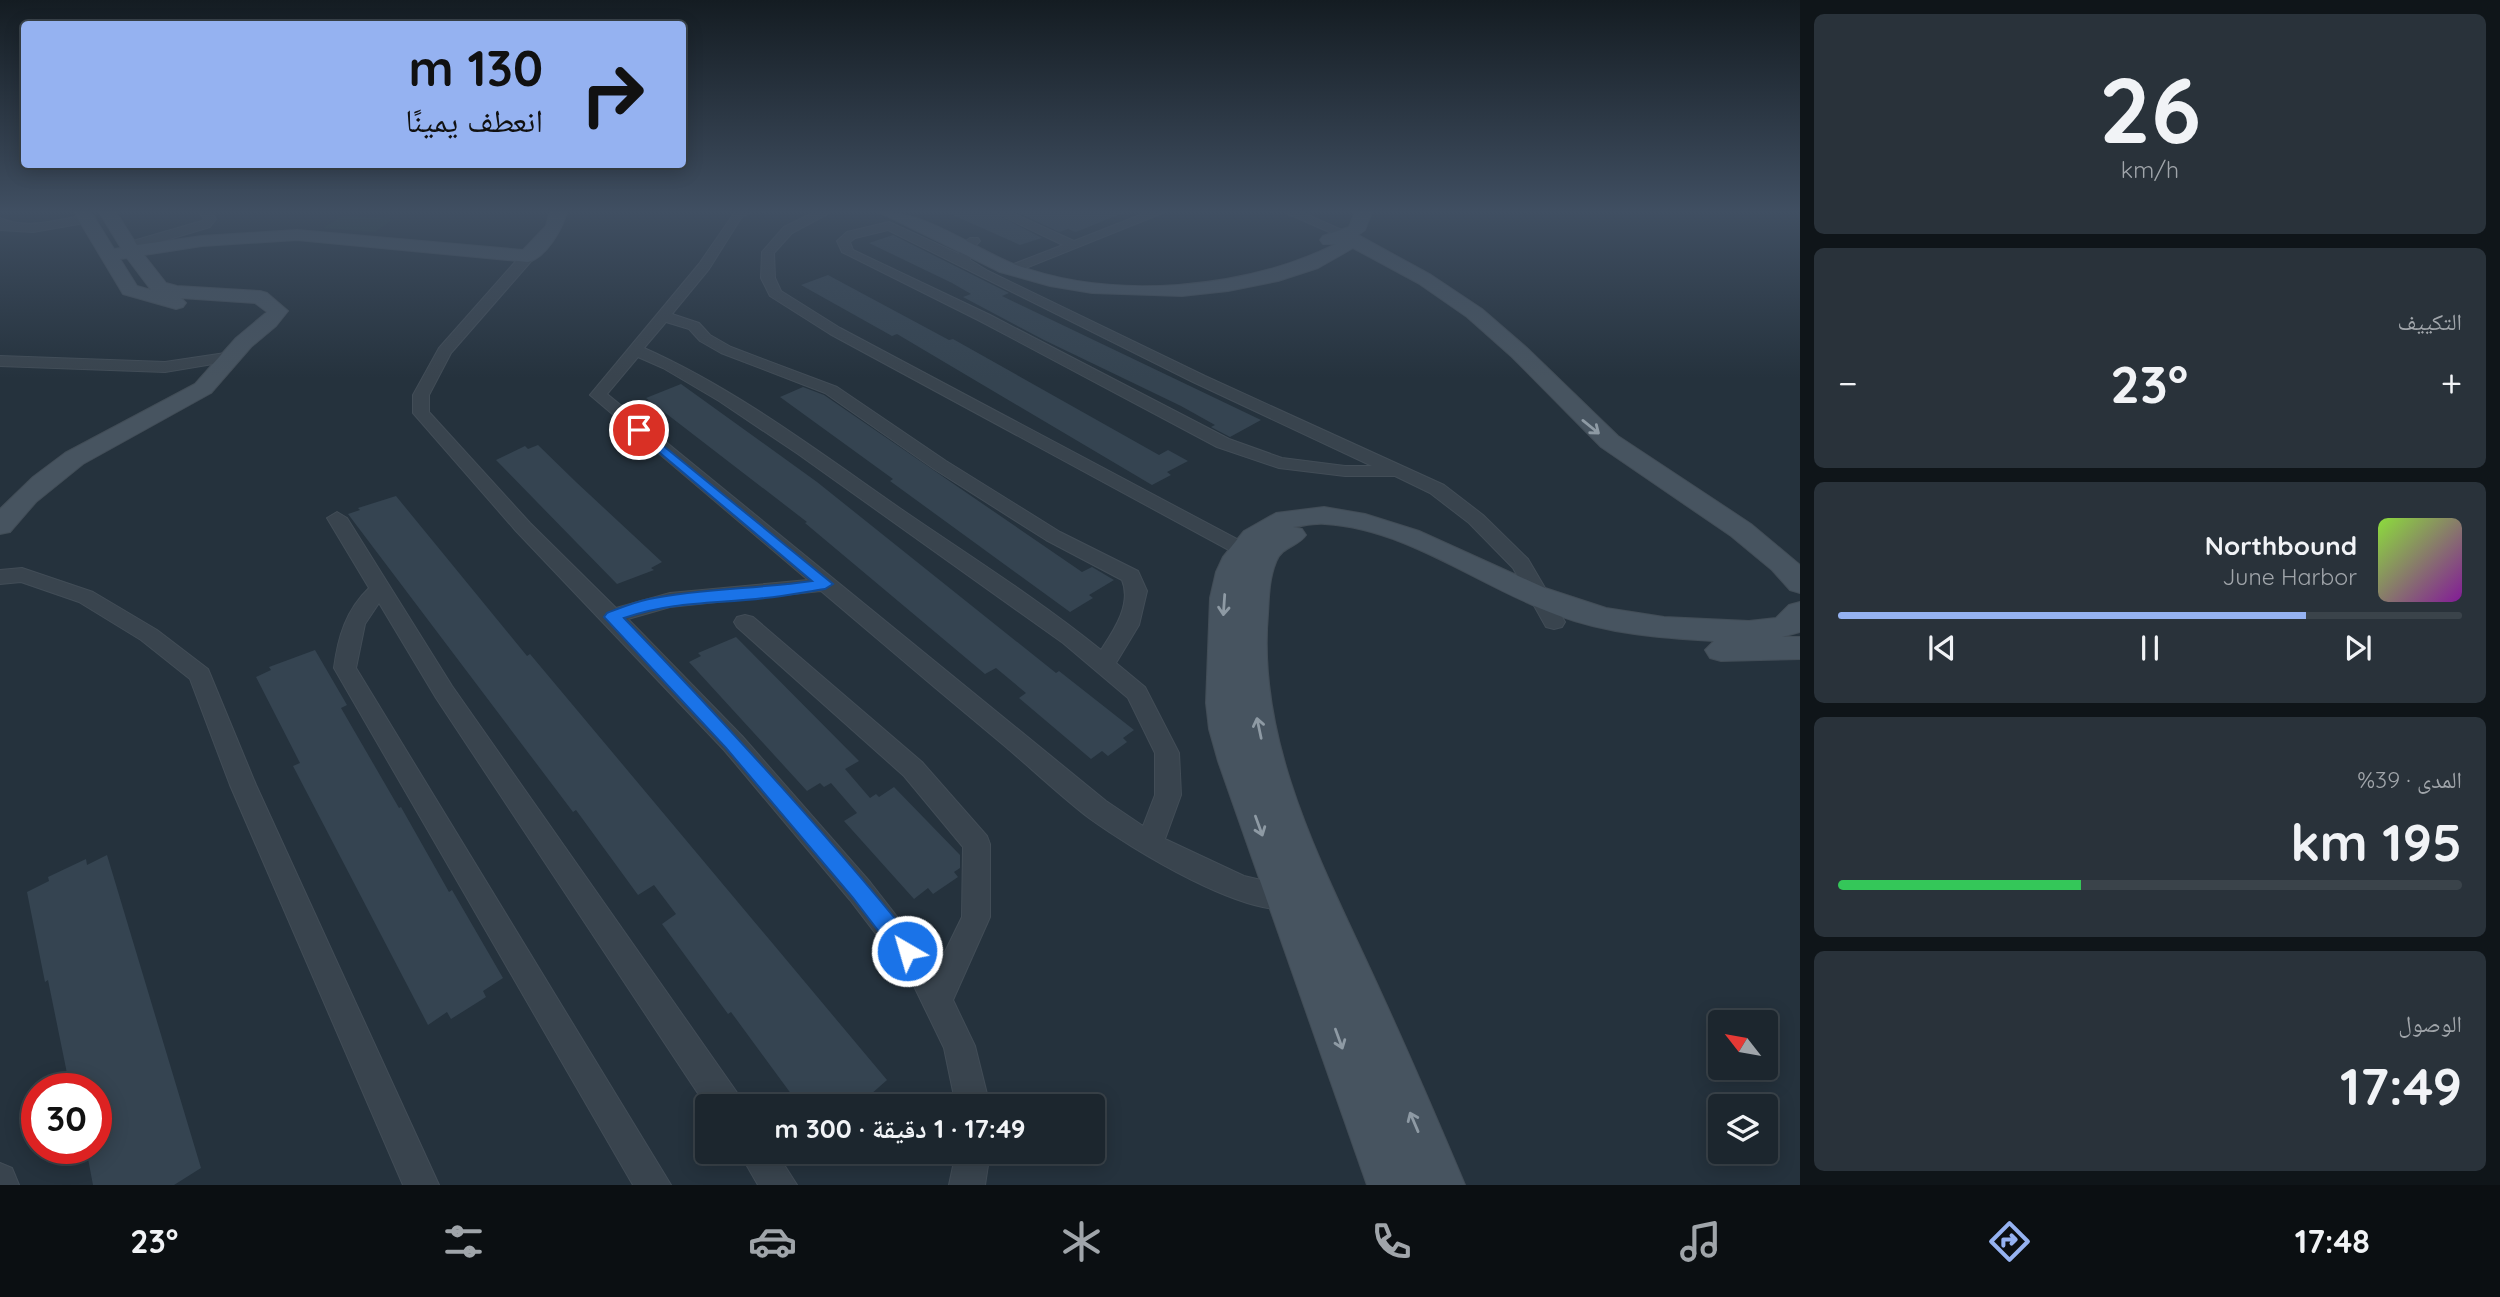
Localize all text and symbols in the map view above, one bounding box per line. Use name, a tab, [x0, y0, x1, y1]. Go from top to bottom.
text: 130 m	[409, 37, 543, 98]
icon: right	[567, 49, 658, 140]
text: 26	[2099, 52, 2201, 166]
text: انعطف يمينًا	[405, 100, 543, 140]
text: km/h	[2121, 155, 2179, 184]
text: التكييف	[2397, 307, 2462, 336]
text: 23°	[2110, 351, 2188, 416]
text: −	[1838, 359, 1858, 407]
text: +	[2441, 359, 2462, 407]
pin	[609, 400, 669, 460]
icon: arrive	[620, 411, 658, 449]
one-way arrow	[1582, 419, 1600, 434]
text: Northbound	[2205, 529, 2357, 562]
text: June Harbor	[2222, 562, 2357, 591]
one-way arrow	[1218, 593, 1231, 616]
icon: previous	[1923, 629, 1961, 667]
icon: pause	[2131, 629, 2169, 667]
icon: next	[2339, 629, 2377, 667]
one-way arrow	[1251, 717, 1265, 740]
text: المدى · 39%	[2357, 765, 2462, 794]
text: 195 km	[2290, 809, 2462, 874]
one-way arrow	[1254, 815, 1266, 837]
position arrow	[870, 914, 944, 988]
text: الوصول	[2398, 1009, 2462, 1038]
north arrow	[1708, 1010, 1778, 1080]
map controls	[1708, 1010, 1778, 1164]
one-way arrow	[1334, 1028, 1346, 1050]
text: 17:49	[2340, 1053, 2462, 1118]
speed limit sign: 30	[21, 1073, 112, 1164]
button: layers	[1708, 1094, 1778, 1164]
text: 17:49 · 1 دقيقة · 300 m	[775, 1112, 1025, 1145]
one-way arrow	[1406, 1112, 1419, 1133]
icon: filters	[439, 1217, 488, 1266]
icon: car	[748, 1217, 797, 1266]
icon: climate	[1057, 1217, 1106, 1266]
icon: phone	[1367, 1217, 1416, 1266]
icon: music	[1676, 1217, 1725, 1266]
icon: directions	[1985, 1217, 2034, 1266]
text: 23°	[130, 1221, 178, 1261]
text: 17:48	[2295, 1221, 2370, 1261]

